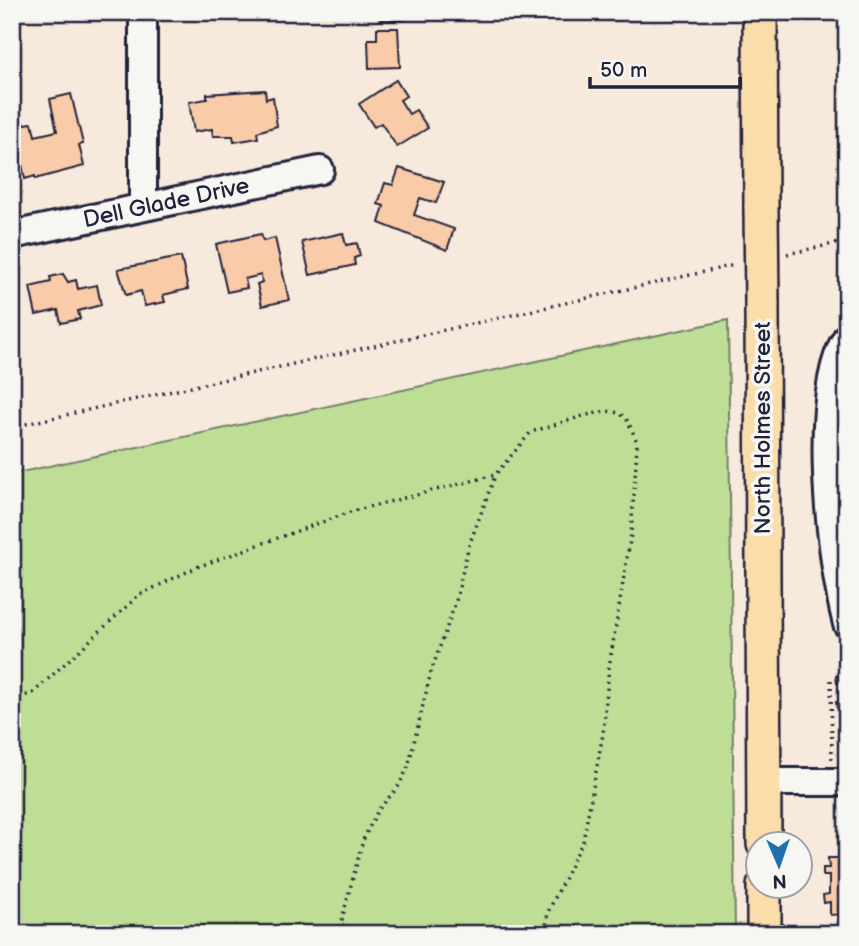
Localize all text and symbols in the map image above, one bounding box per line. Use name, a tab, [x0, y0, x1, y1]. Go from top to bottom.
scale bar	[590, 46, 740, 90]
text: 50 m	[600, 58, 647, 83]
street label: Dell Glade Drive	[81, 172, 252, 234]
street label: North Holmes Street	[749, 322, 777, 534]
north arrow	[744, 830, 814, 900]
text: N	[772, 869, 787, 892]

